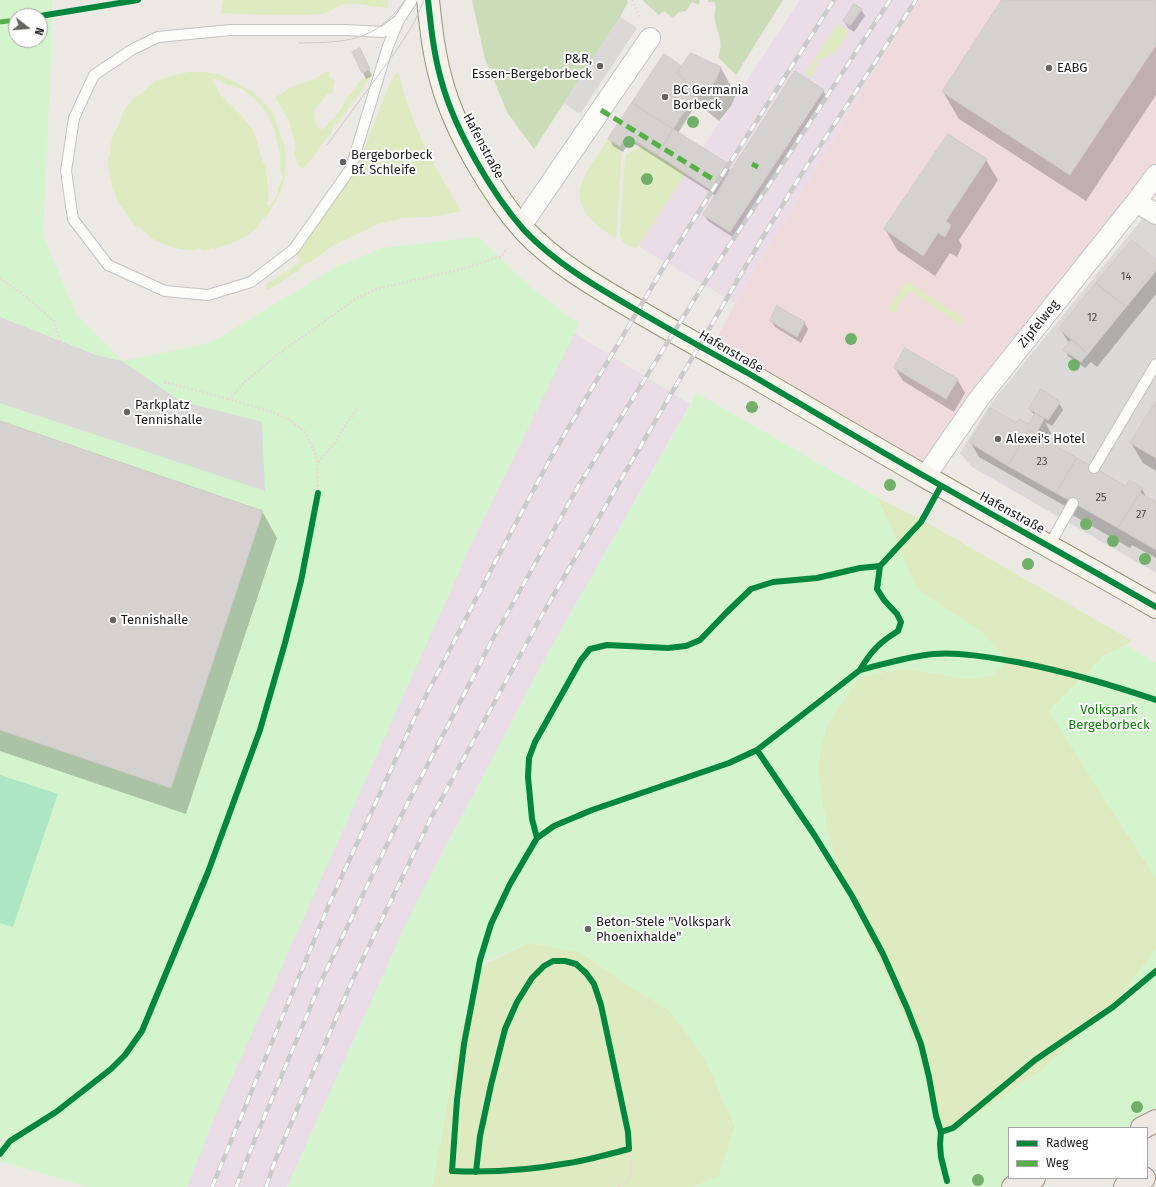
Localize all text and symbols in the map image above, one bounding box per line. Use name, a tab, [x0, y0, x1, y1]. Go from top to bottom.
north arrow	[8, 8, 48, 48]
text: N	[32, 26, 46, 37]
place label: P&R, Essen-Bergeborbeck	[472, 51, 592, 82]
place label: EABG	[1057, 60, 1088, 76]
marker: P&R, Essen-Bergeborbeck	[595, 61, 605, 71]
marker: EABG	[1044, 63, 1054, 73]
place label: BC Germania Borbeck	[673, 82, 749, 113]
marker: BC Germania Borbeck	[660, 92, 670, 102]
street label: Hafenstraße	[459, 111, 507, 181]
place label: Bergeborbeck Bf. Schleife	[351, 147, 432, 178]
marker: Bergeborbeck Bf. Schleife	[338, 157, 348, 167]
house number: 14	[1121, 270, 1131, 284]
street label: Zipfelweg	[1015, 297, 1063, 351]
house number: 12	[1087, 311, 1097, 325]
street label: Hafenstraße	[696, 327, 766, 377]
place label: Parkplatz Tennishalle	[135, 397, 202, 428]
marker: Parkplatz Tennishalle	[122, 407, 132, 417]
place label: Alexei's Hotel	[1006, 431, 1085, 447]
marker: Alexei's Hotel	[993, 434, 1003, 444]
house number: 23	[1037, 455, 1047, 469]
street label: Hafenstraße	[977, 489, 1047, 537]
house number: 25	[1096, 491, 1106, 505]
house number: 27	[1136, 508, 1146, 522]
place label: Tennishalle	[121, 612, 188, 628]
marker: Tennishalle	[108, 615, 118, 625]
park label: Volkspark Bergeborbeck	[1068, 702, 1150, 733]
place label: Beton-Stele "Volkspark Phoenixhalde"	[596, 914, 731, 945]
marker: Beton-Stele "Volkspark Phoenixhalde"	[583, 924, 593, 934]
legend	[1008, 1127, 1148, 1179]
text: Radweg	[1046, 1136, 1088, 1150]
text: Weg	[1046, 1156, 1069, 1170]

